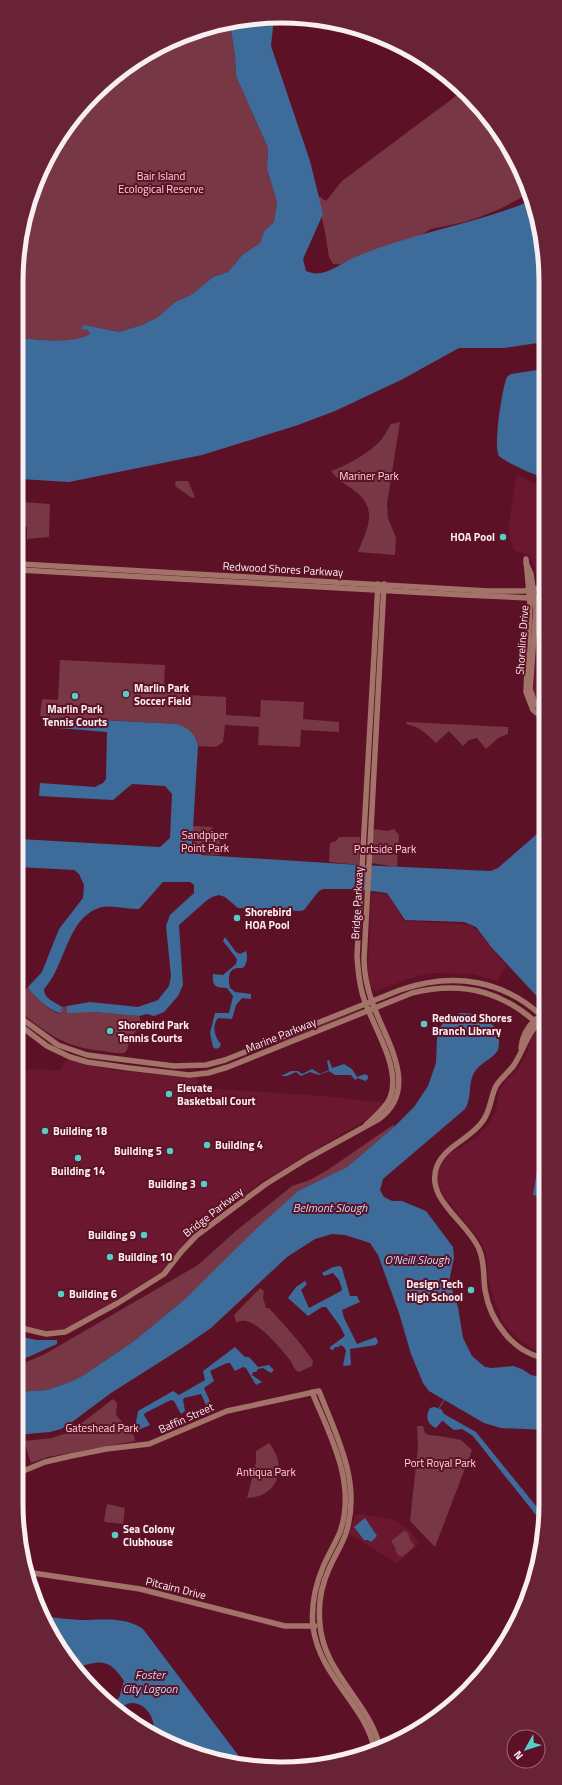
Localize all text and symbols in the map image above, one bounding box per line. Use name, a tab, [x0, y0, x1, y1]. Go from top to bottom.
park label: Bair Island Ecological Reserve	[118, 168, 204, 197]
park label: Mariner Park	[339, 468, 400, 484]
place label: HOA Pool	[450, 529, 495, 545]
marker: HOA Pool	[498, 532, 508, 542]
street label: Redwood Shores Parkway	[222, 558, 344, 580]
street label: Shoreline Drive	[512, 604, 532, 675]
place label: Marlin Park Soccer Field	[134, 680, 191, 709]
marker: Marlin Park Soccer Field	[121, 689, 131, 699]
marker: Marlin Park Tennis Courts	[70, 691, 80, 701]
place label: Marlin Park Tennis Courts	[43, 701, 107, 730]
park label: Sandpiper Point Park	[181, 827, 230, 856]
park label: Portside Park	[354, 841, 417, 857]
street label: Bridge Parkway	[347, 866, 367, 940]
place label: Shorebird HOA Pool	[245, 904, 292, 933]
marker: Shorebird HOA Pool	[232, 913, 242, 923]
place label: Redwood Shores Branch Library	[432, 1010, 512, 1039]
street label: Marine Parkway	[243, 1013, 319, 1056]
place label: Shorebird Park Tennis Courts	[118, 1017, 189, 1046]
marker: Redwood Shores Branch Library	[419, 1019, 429, 1029]
marker: Shorebird Park Tennis Courts	[105, 1026, 115, 1036]
place label: Elevate Basketball Court	[177, 1080, 256, 1109]
marker: Elevate Basketball Court	[164, 1089, 174, 1099]
place label: Building 18	[53, 1123, 107, 1139]
marker: Building 18	[40, 1126, 50, 1136]
place label: Building 4	[215, 1137, 263, 1153]
marker: Building 4	[202, 1140, 212, 1150]
place label: Building 5	[114, 1143, 162, 1159]
marker: Building 5	[165, 1146, 175, 1156]
marker: Building 14	[73, 1153, 83, 1163]
place label: Building 14	[51, 1163, 105, 1179]
place label: Building 3	[148, 1176, 196, 1192]
marker: Building 3	[199, 1179, 209, 1189]
street label: Bridge Parkway	[179, 1183, 247, 1241]
water label: Belmont Slough	[293, 1198, 368, 1217]
place label: Building 9	[88, 1227, 136, 1243]
marker: Building 9	[139, 1230, 149, 1240]
place label: Building 10	[118, 1249, 172, 1265]
water label: O'Neill Slough	[385, 1250, 450, 1269]
marker: Building 10	[105, 1252, 115, 1262]
place label: Design Tech High School	[406, 1276, 463, 1305]
marker: Design Tech High School	[466, 1285, 476, 1295]
place label: Building 6	[69, 1286, 117, 1302]
marker: Building 6	[56, 1289, 66, 1299]
street label: Baffin Street	[156, 1399, 216, 1437]
park label: Gateshead Park	[65, 1420, 139, 1436]
park label: Port Royal Park	[404, 1455, 476, 1471]
park label: Antiqua Park	[236, 1464, 296, 1480]
place label: Sea Colony Clubhouse	[123, 1521, 175, 1550]
marker: Sea Colony Clubhouse	[110, 1530, 120, 1540]
street label: Pitcairn Drive	[144, 1573, 208, 1603]
water label: Foster City Lagoon	[123, 1665, 178, 1698]
north arrow	[506, 1729, 546, 1769]
text: N	[510, 1747, 527, 1763]

